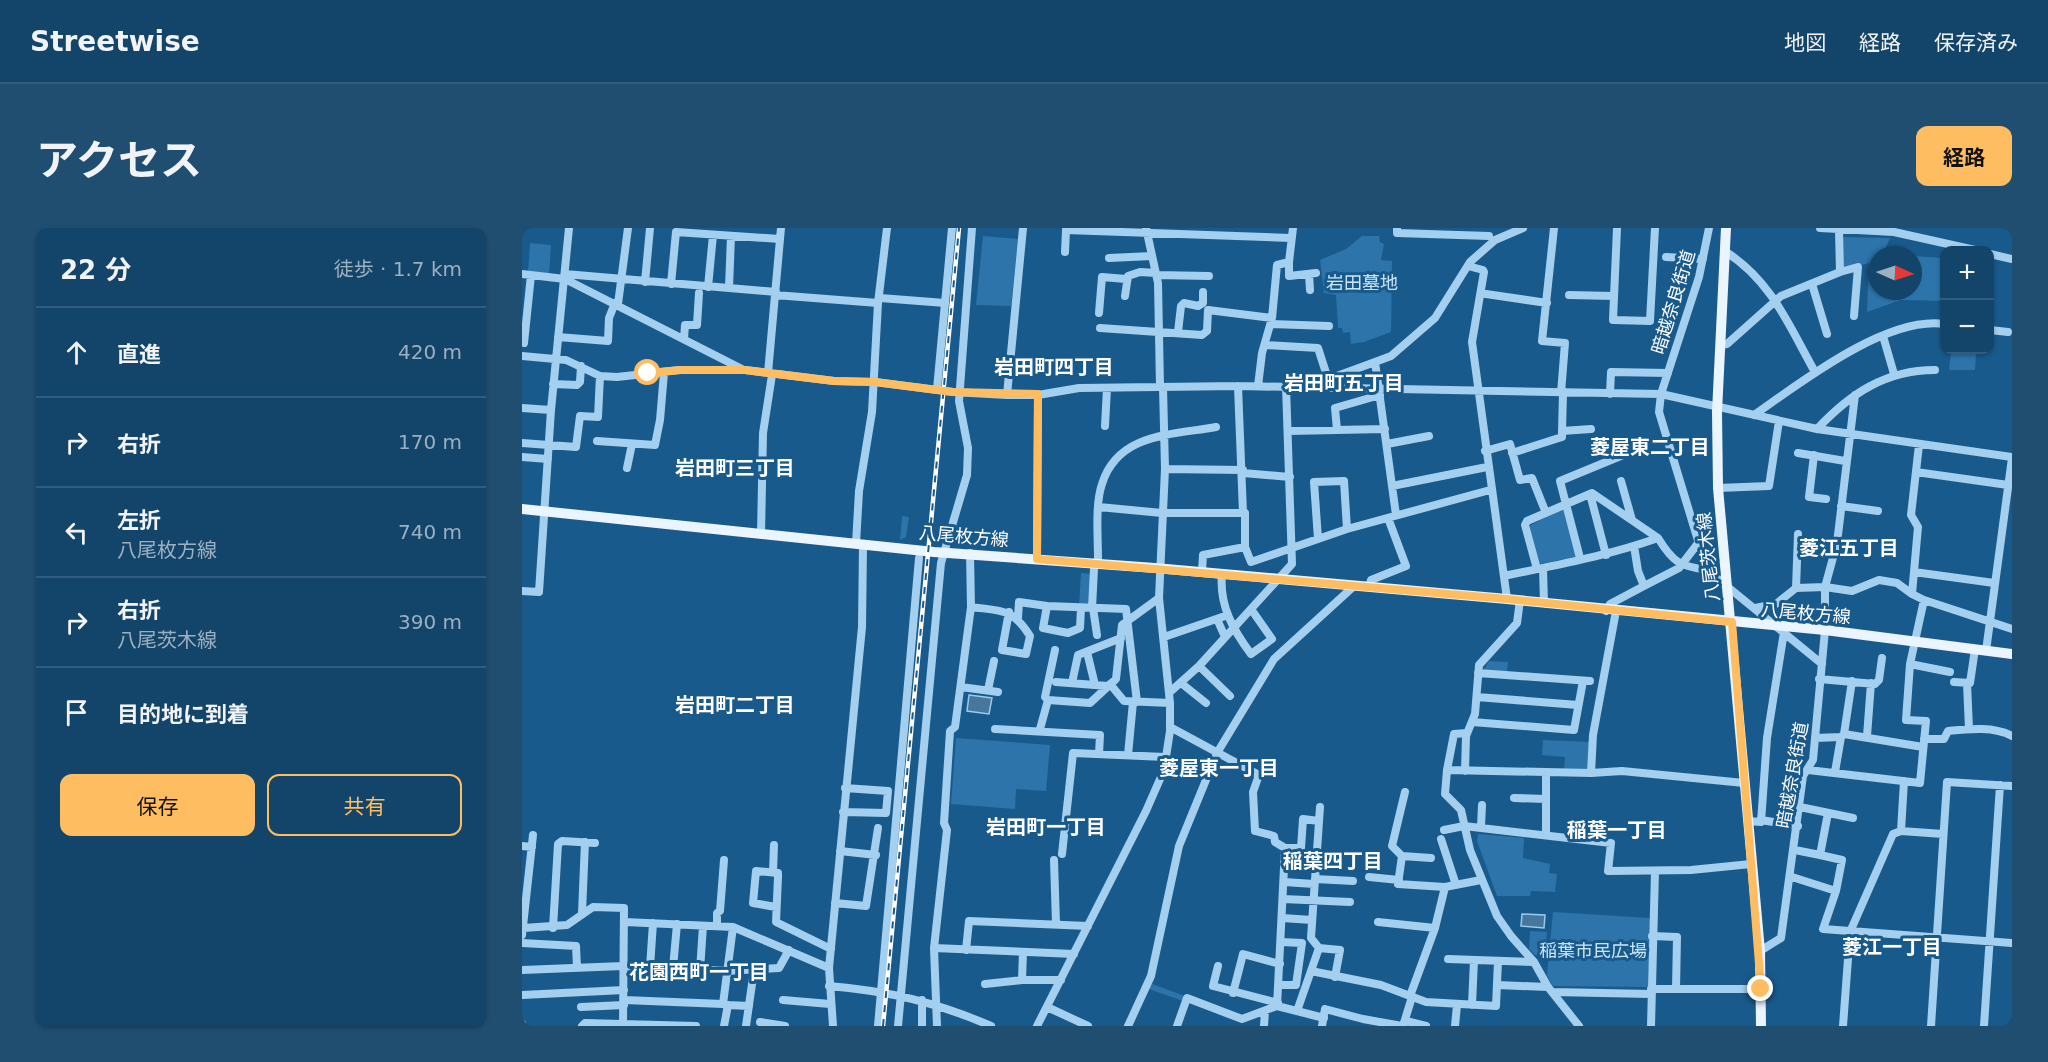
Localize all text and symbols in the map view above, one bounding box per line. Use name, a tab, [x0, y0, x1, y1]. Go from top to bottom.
text: Streetwise	[30, 25, 200, 58]
text: 地図	[1784, 31, 1826, 55]
text: 経路	[1859, 31, 1901, 55]
text: 保存済み	[1934, 31, 2018, 55]
button: 経路	[1916, 126, 2012, 186]
text: アクセス	[36, 136, 202, 185]
north arrow	[1868, 246, 1922, 300]
map controls	[1940, 246, 1994, 354]
button: +	[1940, 246, 1994, 300]
street label: 暗越奈良街道	[1647, 247, 1699, 357]
text: 22 分	[60, 255, 131, 285]
text: 徒歩 · 1.7 km	[334, 257, 462, 281]
park label: 岩田墓地	[1326, 272, 1398, 293]
button: −	[1940, 300, 1994, 354]
icon: ahead	[60, 336, 93, 369]
text: 420 m	[398, 340, 462, 364]
text: 直進	[117, 342, 161, 367]
district label: 岩田町四丁目	[994, 355, 1114, 379]
route start	[634, 359, 660, 385]
district label: 岩田町五丁目	[1284, 371, 1404, 395]
icon: right	[60, 426, 93, 459]
text: 170 m	[398, 430, 462, 454]
text: 右折	[117, 432, 161, 457]
district label: 菱屋東二丁目	[1590, 435, 1710, 459]
district label: 岩田町三丁目	[675, 456, 795, 480]
text: 左折	[117, 508, 161, 533]
street label: 八尾茨木線	[1693, 511, 1723, 603]
icon: left	[60, 516, 93, 549]
text: 740 m	[398, 520, 462, 544]
street label: 八尾枚方線	[918, 522, 1010, 550]
district label: 菱江五丁目	[1799, 536, 1899, 560]
text: 八尾枚方線	[117, 538, 217, 562]
text: 右折	[117, 598, 161, 623]
street label: 八尾枚方線	[1760, 599, 1852, 627]
icon: right	[60, 606, 93, 639]
text: 390 m	[398, 610, 462, 634]
text: 八尾茨木線	[117, 628, 217, 652]
district label: 岩田町二丁目	[675, 693, 795, 717]
icon: arrive	[60, 696, 93, 729]
text: 目的地に到着	[117, 702, 249, 727]
street label: 暗越奈良街道	[1772, 720, 1812, 830]
district label: 菱屋東一丁目	[1159, 756, 1279, 780]
button: 保存	[60, 774, 255, 836]
button: 共有	[267, 774, 462, 836]
district label: 岩田町一丁目	[986, 815, 1106, 839]
district label: 稲葉一丁目	[1567, 818, 1667, 842]
district label: 稲葉四丁目	[1283, 849, 1383, 873]
district label: 菱江一丁目	[1842, 935, 1942, 959]
park label: 稲葉市民広場	[1539, 940, 1647, 961]
district label: 花園西町一丁目	[629, 960, 769, 984]
route end	[1747, 975, 1773, 1001]

